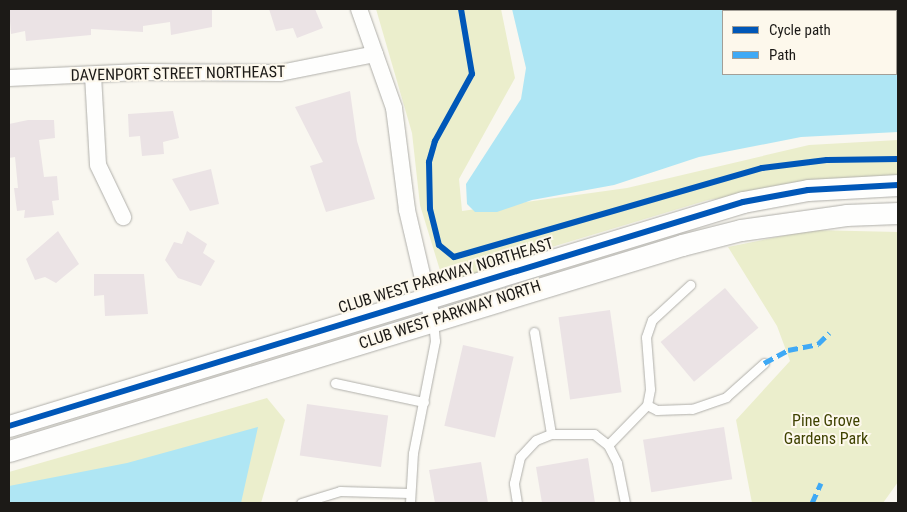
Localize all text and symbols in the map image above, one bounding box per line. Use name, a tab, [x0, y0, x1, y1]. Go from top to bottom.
legend	[722, 10, 897, 75]
text: Cycle path	[769, 21, 831, 39]
text: Path	[769, 46, 796, 64]
street label: DAVENPORT STREET NORTHEAST	[70, 63, 286, 85]
street label: CLUB WEST PARKWAY NORTHEAST	[336, 234, 556, 318]
street label: CLUB WEST PARKWAY NORTH	[357, 276, 543, 354]
park label: Pine Grove Gardens Park	[784, 411, 868, 449]

